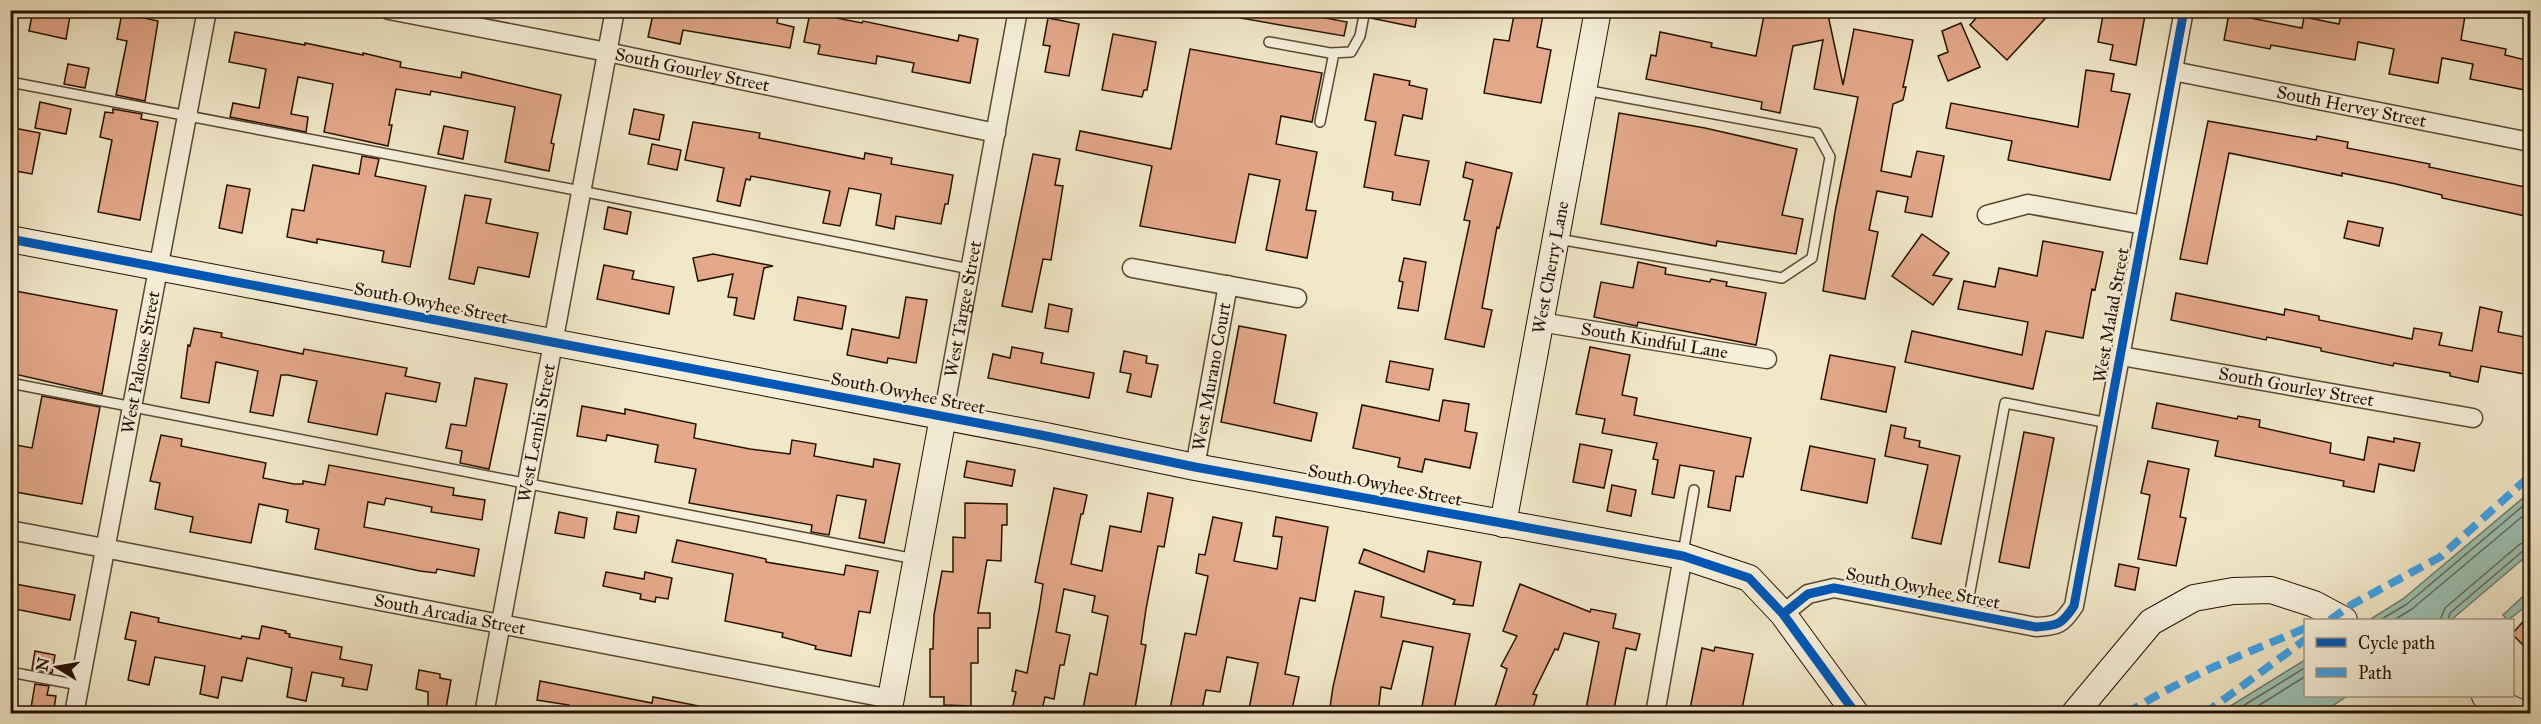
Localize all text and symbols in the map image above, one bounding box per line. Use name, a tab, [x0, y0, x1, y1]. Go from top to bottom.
street label: South Gourley Street	[613, 43, 772, 97]
street label: South Hervey Street	[2275, 81, 2429, 132]
street label: West Cherry Lane	[1527, 199, 1573, 335]
street label: West Targee Street	[940, 238, 986, 379]
street label: West Malad Street	[2088, 245, 2134, 384]
street label: South Owyhee Street	[352, 277, 511, 329]
street label: West Palouse Street	[116, 289, 165, 435]
street label: West Murano Court	[1187, 300, 1236, 452]
street label: South Kindful Lane	[1579, 318, 1730, 363]
street label: West Lemhi Street	[513, 361, 560, 504]
street label: South Gourley Street	[2217, 362, 2376, 411]
street label: South Owyhee Street	[829, 367, 988, 419]
street label: South Owyhee Street	[1306, 459, 1465, 511]
street label: South Owyhee Street	[1844, 562, 2003, 614]
street label: South Arcadia Street	[372, 589, 528, 640]
legend	[2304, 619, 2514, 697]
text: Cycle path	[2358, 632, 2435, 654]
north arrow	[27, 637, 87, 697]
text: N	[32, 655, 53, 673]
text: Path	[2358, 662, 2392, 684]

